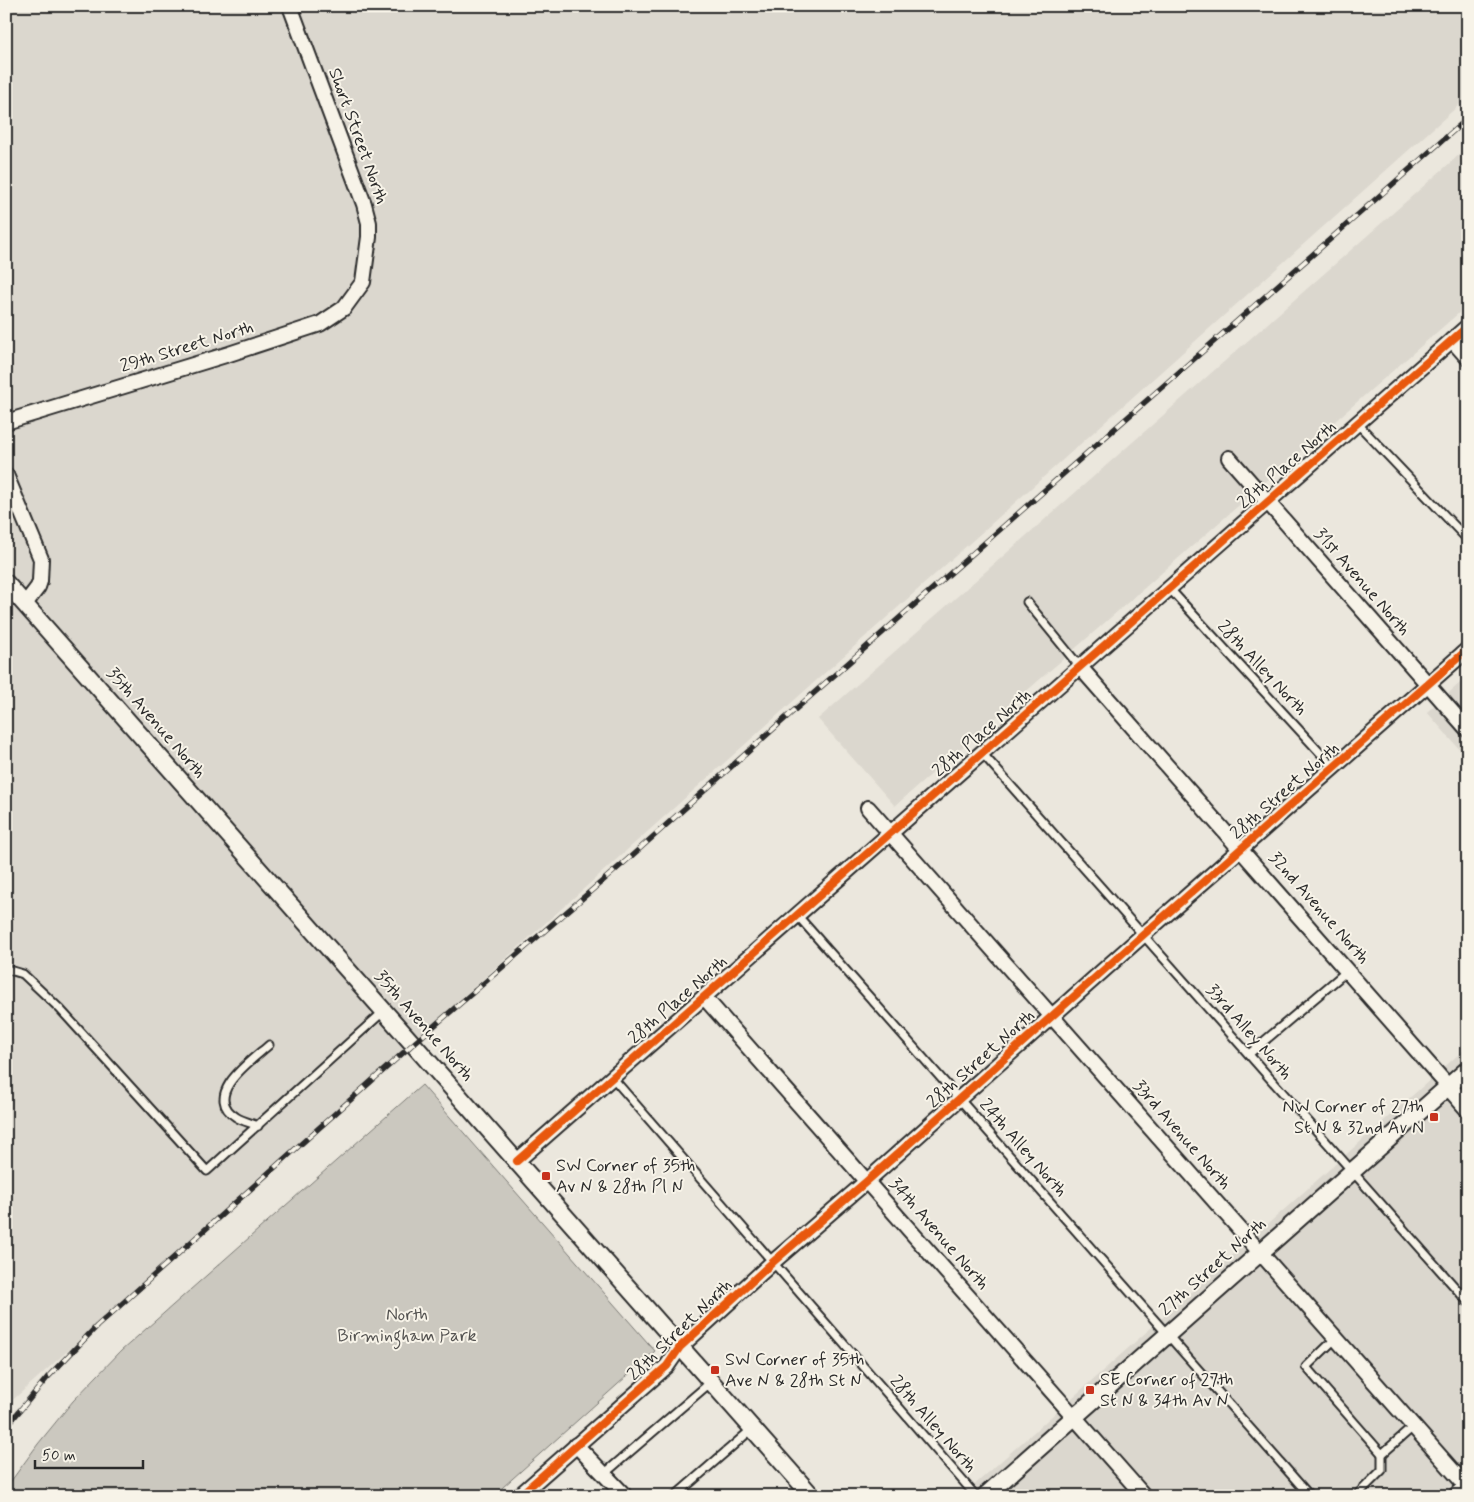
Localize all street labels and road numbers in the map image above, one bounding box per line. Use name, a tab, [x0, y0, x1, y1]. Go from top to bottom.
street label: Short Street North	[322, 65, 394, 207]
street label: 29th Street North	[117, 315, 257, 379]
street label: 28th Place North	[1232, 415, 1342, 515]
street label: 31st Avenue North	[1308, 523, 1416, 641]
street label: 28th Alley North	[1212, 615, 1312, 721]
street label: 35th Avenue North	[101, 662, 211, 784]
street label: 28th Place North	[927, 683, 1037, 783]
street label: 28th Street North	[1225, 737, 1345, 845]
street label: 32nd Avenue North	[1263, 846, 1375, 970]
street label: 28th Place North	[623, 950, 733, 1050]
street label: 35th Avenue North	[369, 965, 479, 1087]
street label: 33rd Alley North	[1201, 979, 1297, 1085]
street label: 28th Street North	[922, 1004, 1040, 1114]
street label: 33rd Avenue North	[1128, 1075, 1236, 1195]
street label: 24th Alley North	[974, 1094, 1072, 1202]
street label: 34th Avenue North	[883, 1173, 995, 1295]
street label: 27th Street North	[1154, 1212, 1272, 1322]
street label: 28th Street North	[622, 1274, 738, 1386]
street label: 28th Alley North	[884, 1370, 982, 1478]

